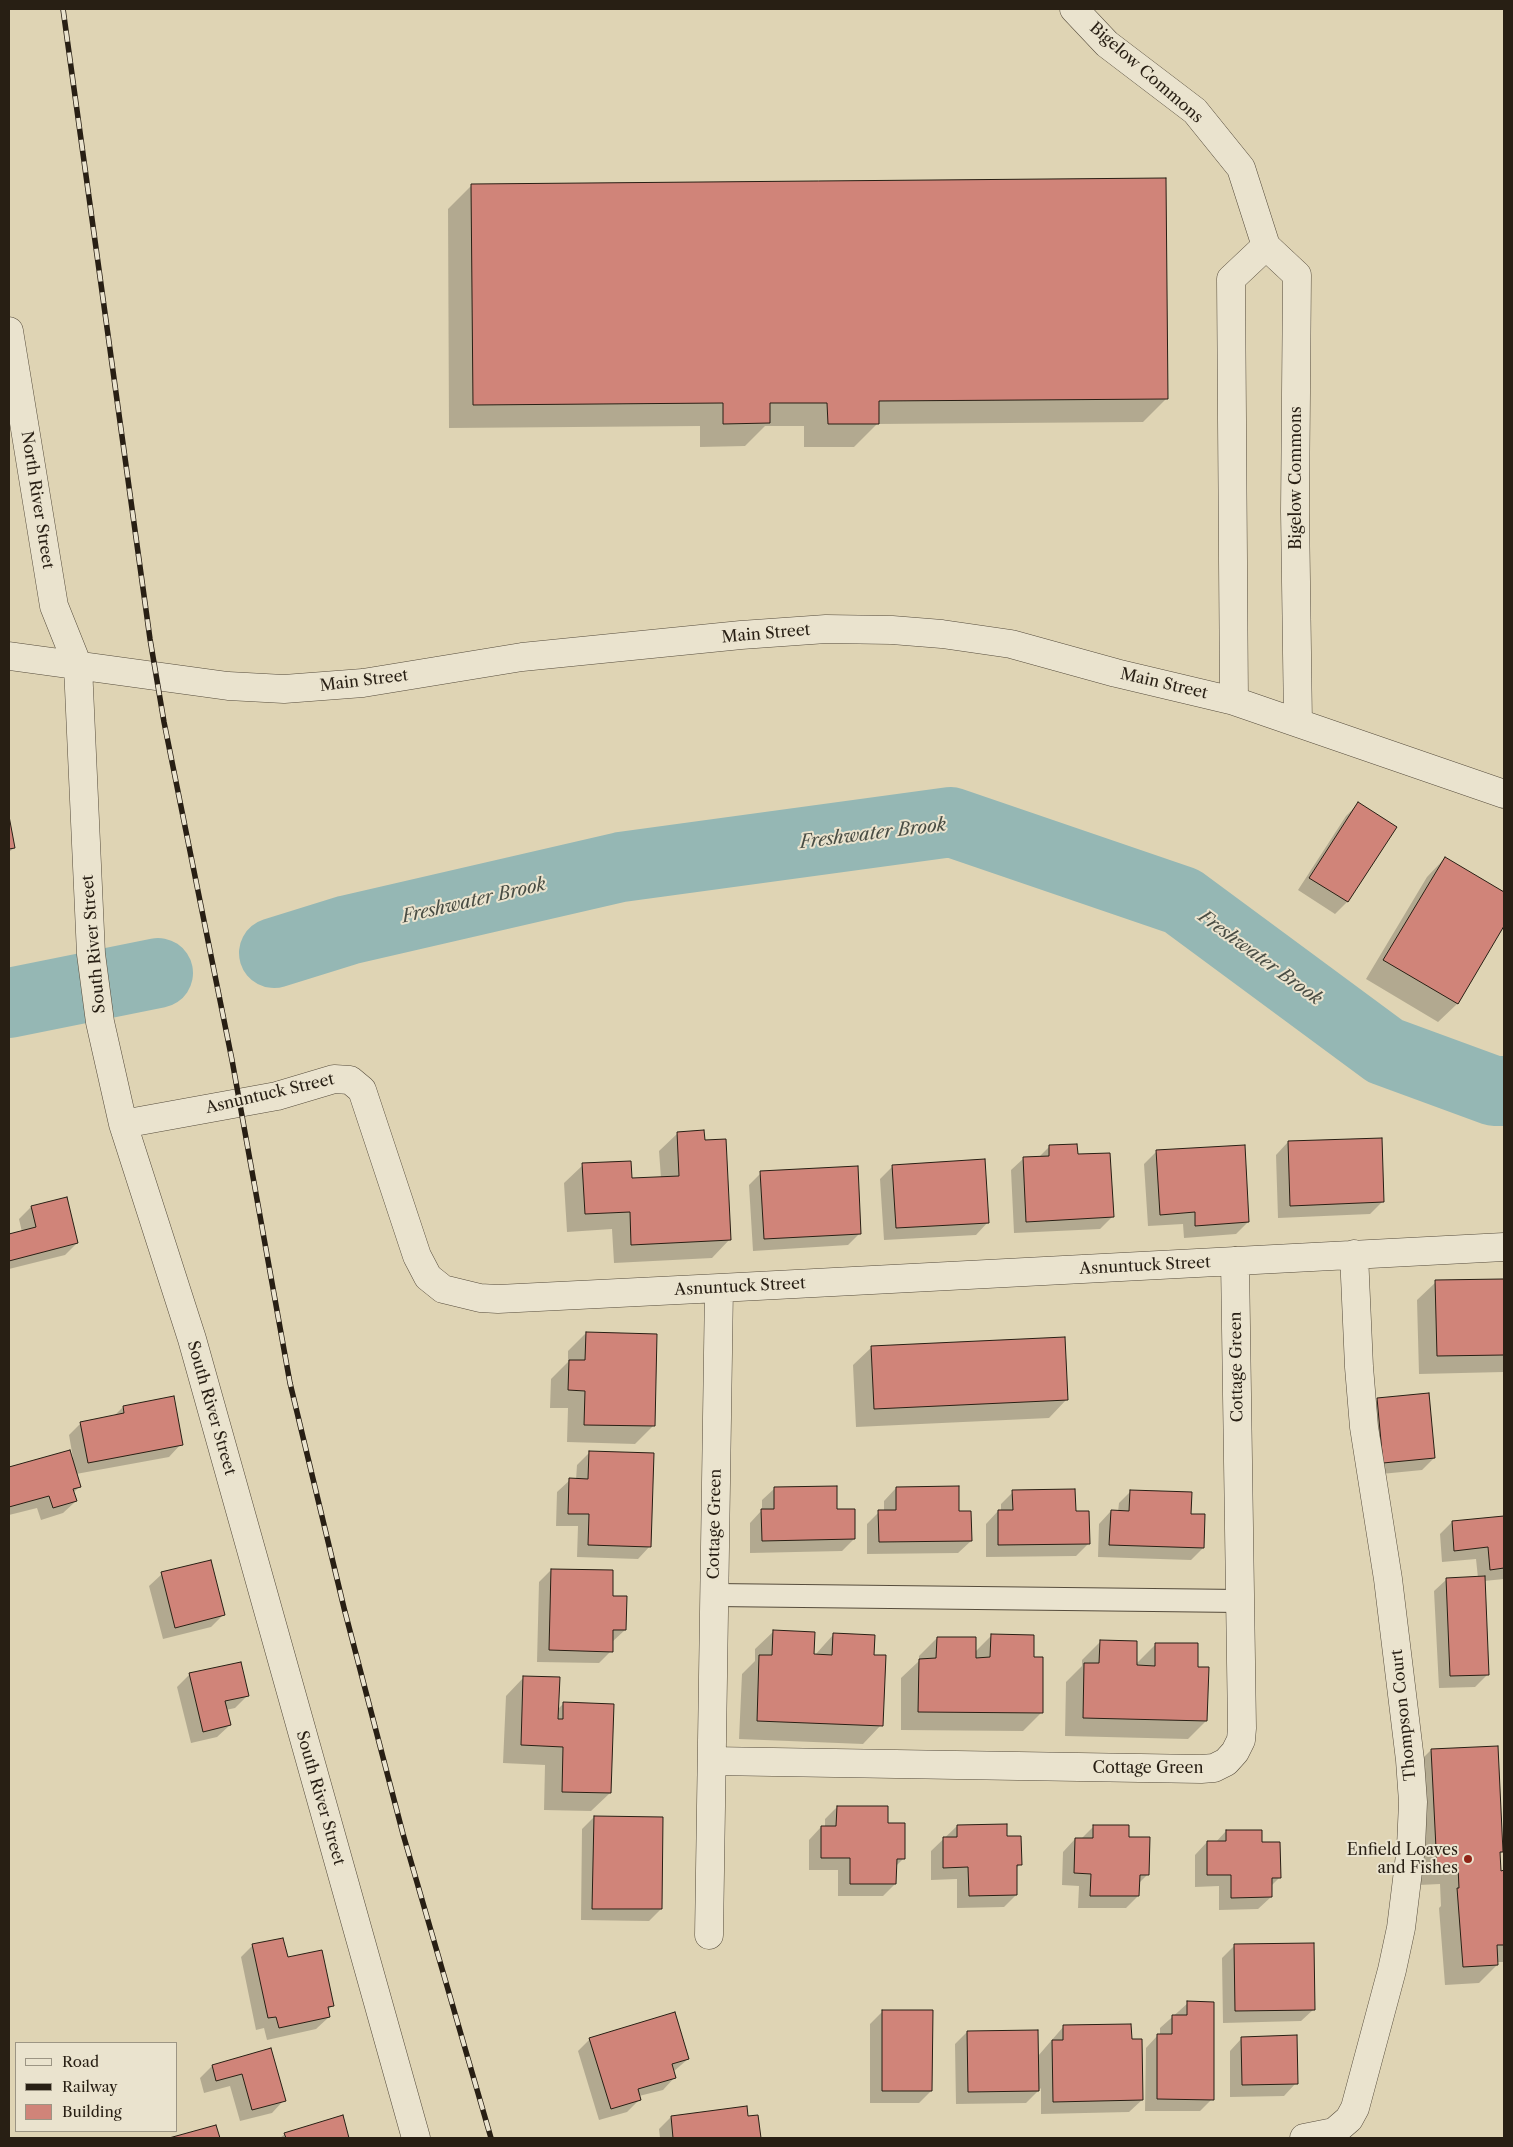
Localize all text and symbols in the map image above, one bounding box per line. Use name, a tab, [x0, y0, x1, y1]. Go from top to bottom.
street label: Bigelow Commons	[1085, 19, 1207, 127]
street label: Bigelow Commons	[1286, 406, 1306, 550]
street label: North River Street	[17, 430, 57, 570]
street label: Main Street	[721, 621, 811, 647]
street label: Main Street	[1118, 665, 1210, 703]
street label: Main Street	[319, 666, 409, 696]
water label: Freshwater Brook	[799, 814, 947, 854]
street label: South River Street	[78, 874, 110, 1014]
water label: Freshwater Brook	[400, 874, 548, 928]
water label: Freshwater Brook	[1194, 906, 1326, 1010]
street label: Asnuntuck Street	[204, 1070, 336, 1118]
street label: Asnuntuck Street	[1079, 1253, 1211, 1279]
street label: Asnuntuck Street	[674, 1274, 806, 1300]
street label: Cottage Green	[1226, 1311, 1248, 1423]
street label: South River Street	[183, 1339, 239, 1477]
street label: Cottage Green	[704, 1468, 726, 1580]
street label: Thompson Court	[1388, 1648, 1420, 1782]
street label: South River Street	[292, 1729, 348, 1867]
street label: Cottage Green	[1093, 1758, 1203, 1778]
place label: Enfield Loaves and Fishes	[1347, 1840, 1458, 1878]
marker: Enfield Loaves and Fishes	[1462, 1853, 1474, 1865]
legend	[15, 2042, 178, 2132]
text: Road	[62, 2052, 99, 2071]
text: Railway	[62, 2077, 118, 2096]
text: Building	[62, 2102, 122, 2121]

